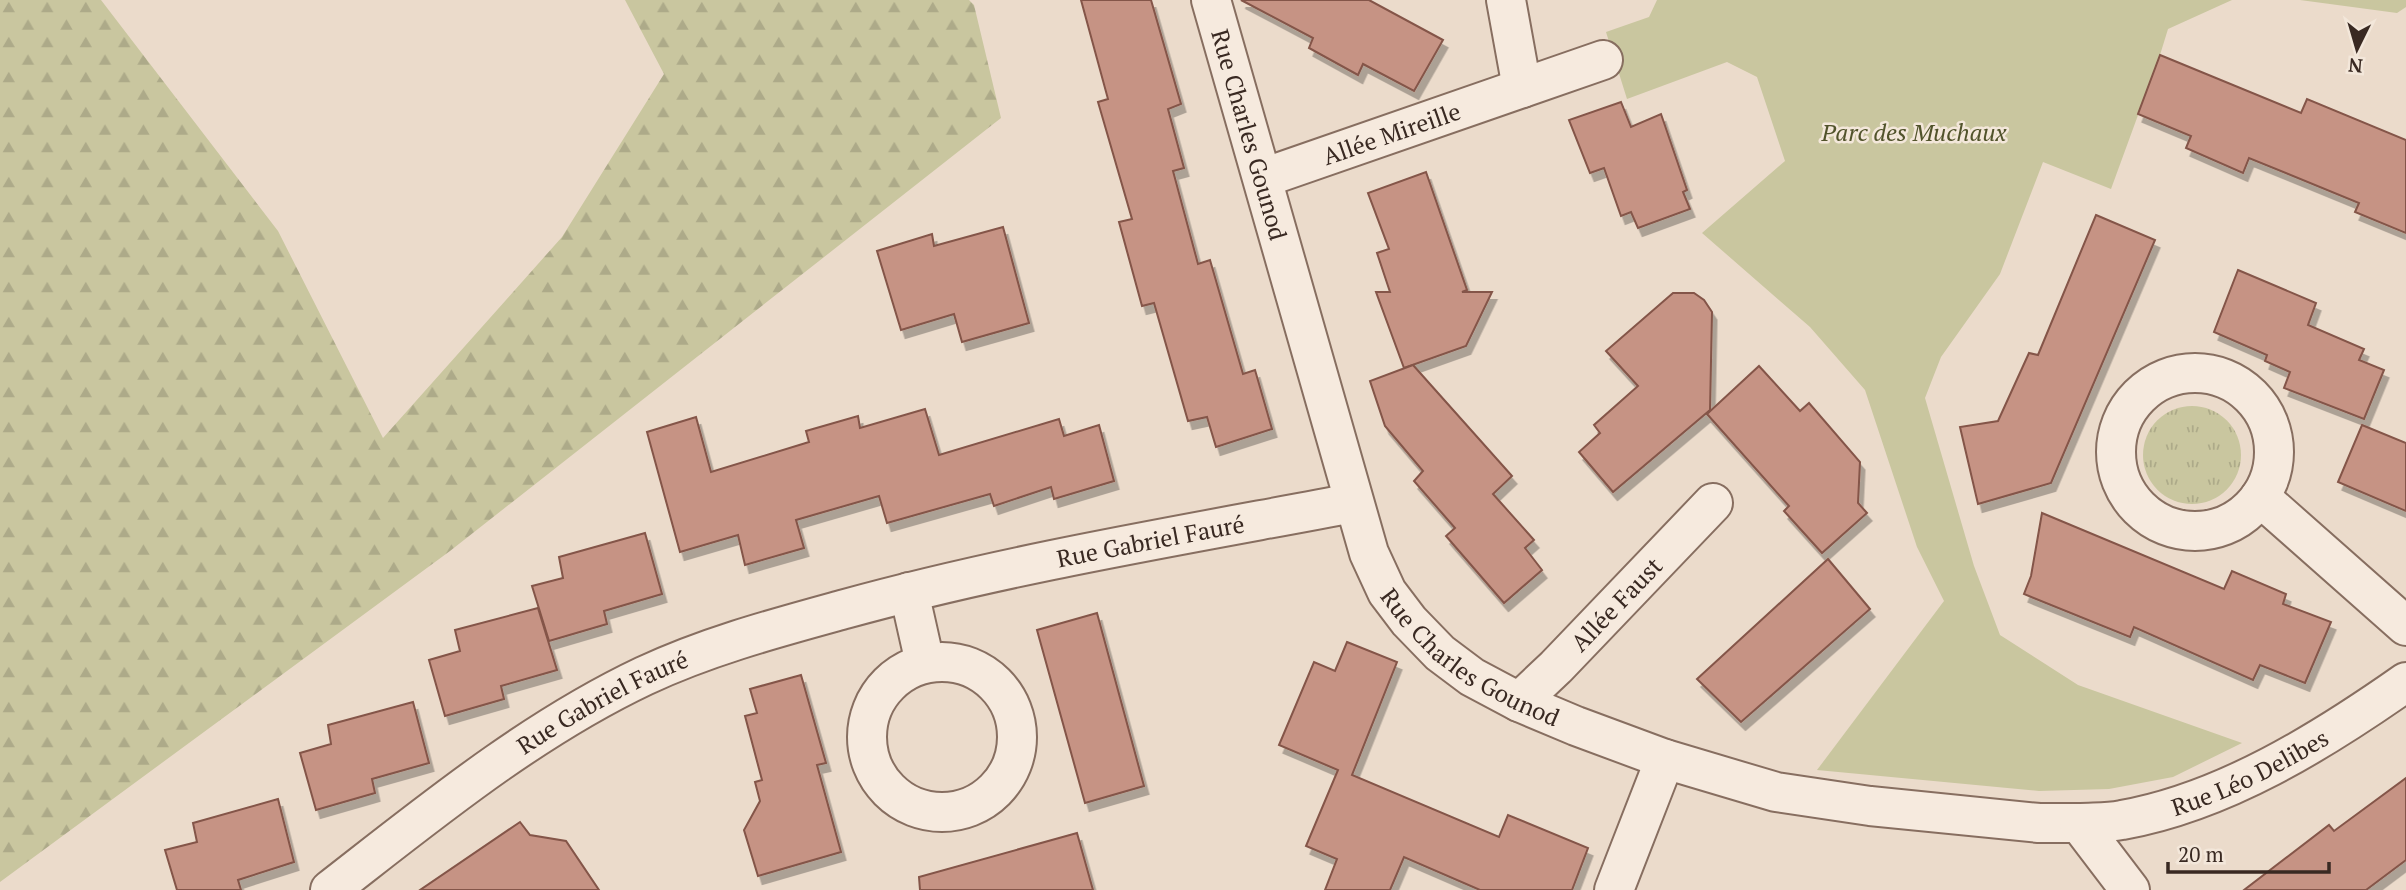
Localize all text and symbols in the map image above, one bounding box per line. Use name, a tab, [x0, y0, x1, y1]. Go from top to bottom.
north arrow	[2322, 14, 2392, 84]
street label: Rue Charles Gounod	[1204, 25, 1295, 244]
text: N	[2347, 53, 2364, 80]
street label: Allée Mireille	[1318, 95, 1465, 172]
park label: Parc des Muchaux	[1821, 116, 2007, 148]
street label: Rue Gabriel Fauré	[1054, 507, 1247, 575]
street label: Allée Faust	[1563, 550, 1669, 658]
street label: Rue Charles Gounod	[1374, 581, 1565, 733]
street label: Rue Gabriel Fauré	[510, 643, 693, 761]
street label: Rue Léo Delibes	[2167, 721, 2334, 823]
scale bar	[2168, 830, 2329, 874]
text: 20 m	[2178, 840, 2224, 868]

